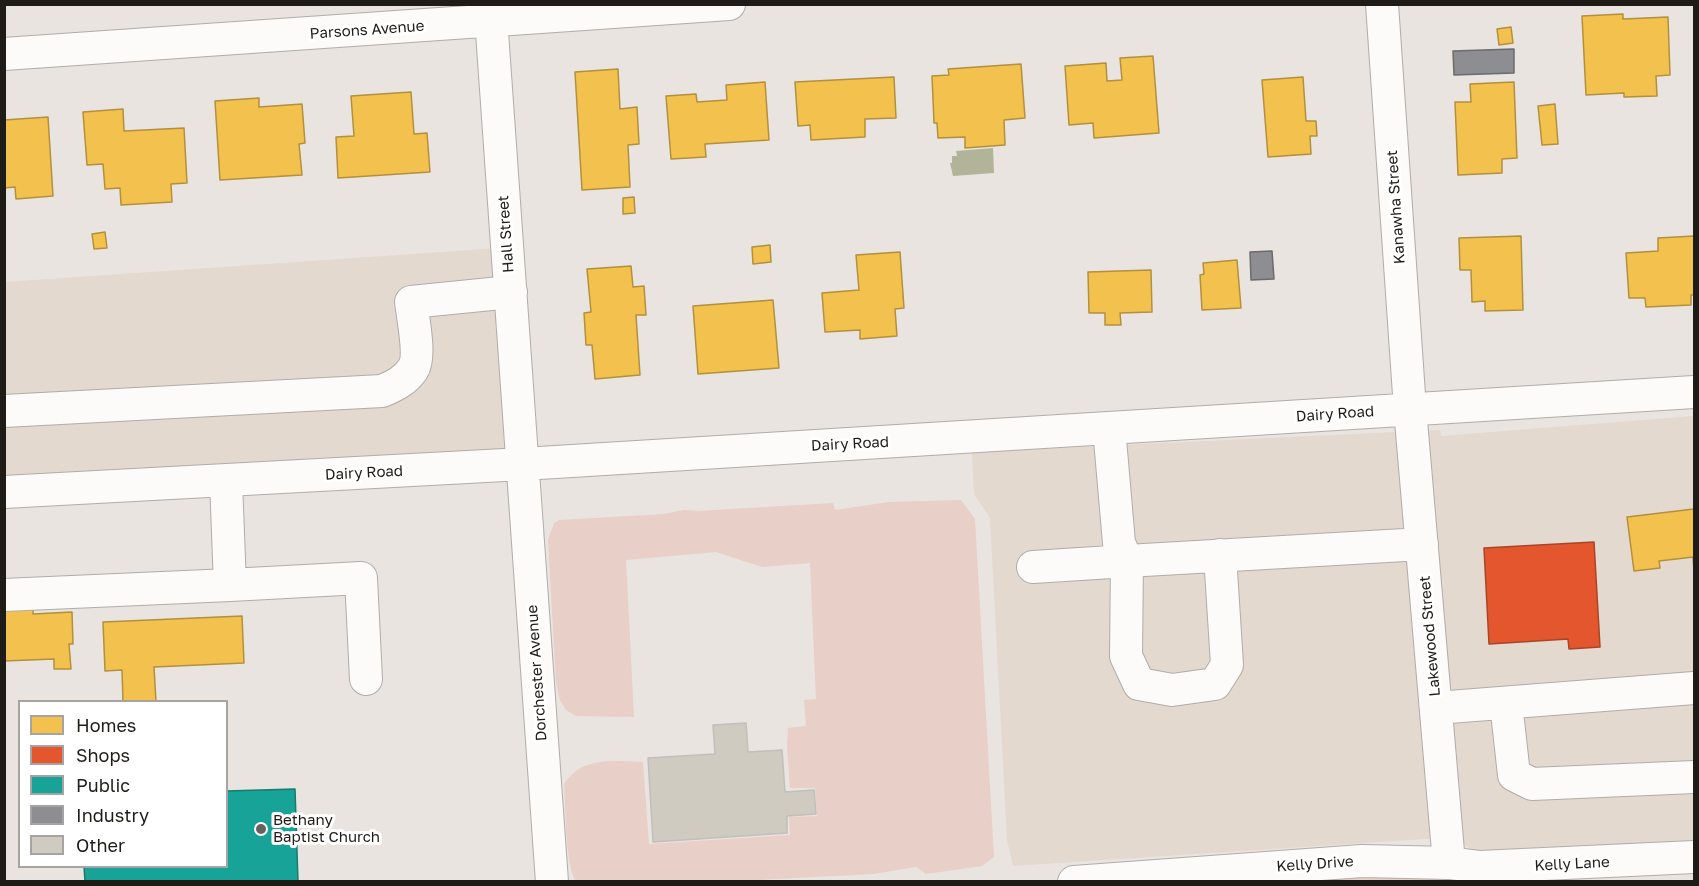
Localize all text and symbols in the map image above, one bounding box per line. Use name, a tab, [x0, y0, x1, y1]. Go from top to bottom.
street label: Parsons Avenue	[309, 17, 425, 43]
street label: Kanawha Street	[1383, 149, 1409, 265]
street label: Hall Street	[494, 195, 518, 273]
street label: Dairy Road	[1295, 402, 1375, 426]
street label: Dairy Road	[810, 433, 890, 455]
street label: Dairy Road	[324, 462, 404, 484]
street label: Lakewood Street	[1416, 575, 1444, 697]
street label: Dorchester Avenue	[523, 604, 551, 742]
legend	[18, 700, 228, 868]
text: Homes	[76, 714, 136, 736]
text: Shops	[76, 744, 130, 766]
text: Public	[76, 774, 130, 796]
text: Industry	[76, 804, 149, 826]
place label: Bethany Baptist Church	[273, 811, 380, 846]
marker: Bethany Baptist Church	[254, 822, 268, 836]
text: Other	[76, 834, 125, 856]
street label: Kelly Drive	[1276, 852, 1354, 876]
street label: Kelly Lane	[1534, 853, 1610, 875]

